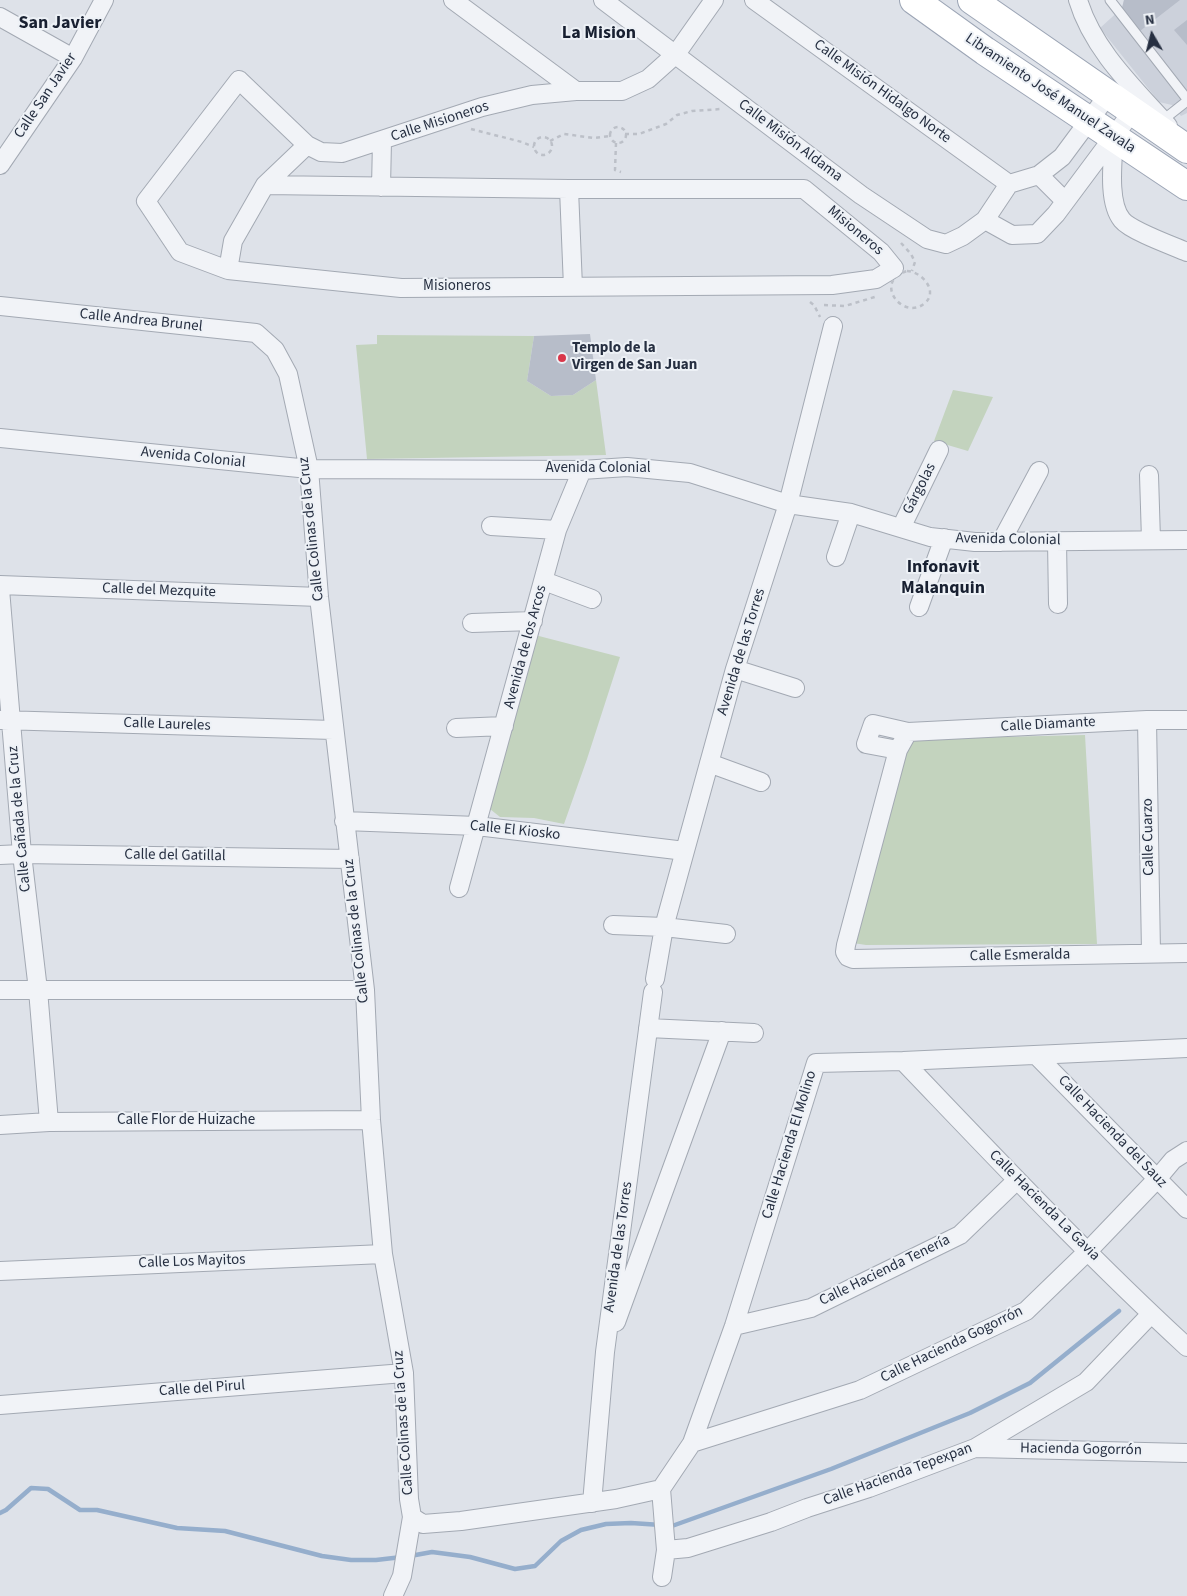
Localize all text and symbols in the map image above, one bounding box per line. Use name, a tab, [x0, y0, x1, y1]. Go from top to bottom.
north arrow	[1127, 10, 1177, 60]
text: N	[1144, 10, 1156, 31]
district label: San Javier	[19, 13, 101, 35]
district label: La Mision	[562, 23, 636, 45]
street label: Libramiento José Manuel Zavala	[961, 30, 1139, 158]
street label: Calle Misión Hidalgo Norte	[810, 36, 954, 148]
street label: Calle San Javier	[11, 50, 81, 142]
street label: Calle Misión Aldama	[734, 96, 846, 186]
street label: Calle Misioneros	[389, 98, 491, 146]
street label: Misioneros	[823, 202, 887, 260]
street label: Misioneros	[423, 278, 491, 296]
street label: Calle Andrea Brunel	[79, 306, 203, 336]
place label: Templo de la Virgen de San Juan	[572, 340, 697, 375]
marker: Templo de la Virgen de San Juan	[556, 352, 568, 364]
street label: Avenida Colonial	[140, 444, 246, 472]
street label: Calle Colinas de la Cruz	[295, 456, 329, 602]
street label: Avenida Colonial	[545, 460, 651, 478]
street label: Gárgolas	[899, 460, 941, 518]
street label: Avenida Colonial	[955, 530, 1061, 550]
district label: Infonavit Malanquin	[901, 557, 985, 600]
street label: Calle del Mezquite	[102, 580, 216, 602]
street label: Avenida de los Arcos	[501, 583, 551, 711]
street label: Avenida de las Torres	[714, 586, 770, 718]
street label: Calle Laureles	[123, 714, 211, 736]
street label: Calle Diamante	[1000, 714, 1096, 736]
street label: Calle Cañada de la Cruz	[5, 745, 35, 893]
street label: Calle Cuarzo	[1139, 798, 1159, 876]
street label: Calle El Kiosko	[469, 817, 561, 845]
street label: Calle del Gatillal	[124, 846, 226, 866]
street label: Calle Colinas de la Cruz	[340, 858, 374, 1004]
street label: Calle Esmeralda	[970, 946, 1070, 966]
street label: Calle Hacienda El Molino	[759, 1069, 821, 1221]
street label: Calle Hacienda del Sauz	[1054, 1072, 1170, 1192]
street label: Calle Flor de Huizache	[117, 1112, 255, 1130]
street label: Calle Hacienda La Gavia	[985, 1147, 1103, 1265]
street label: Avenida de las Torres	[601, 1180, 637, 1314]
street label: Calle Hacienda Tenería	[817, 1232, 953, 1310]
street label: Calle Los Mayitos	[138, 1251, 246, 1273]
street label: Calle Hacienda Gogorrón	[878, 1303, 1026, 1387]
street label: Calle Colinas de la Cruz	[390, 1350, 418, 1496]
street label: Calle del Pirul	[158, 1377, 246, 1401]
street label: Calle Hacienda Tepexpan	[821, 1440, 975, 1510]
street label: Hacienda Gogorrón	[1020, 1440, 1142, 1460]

